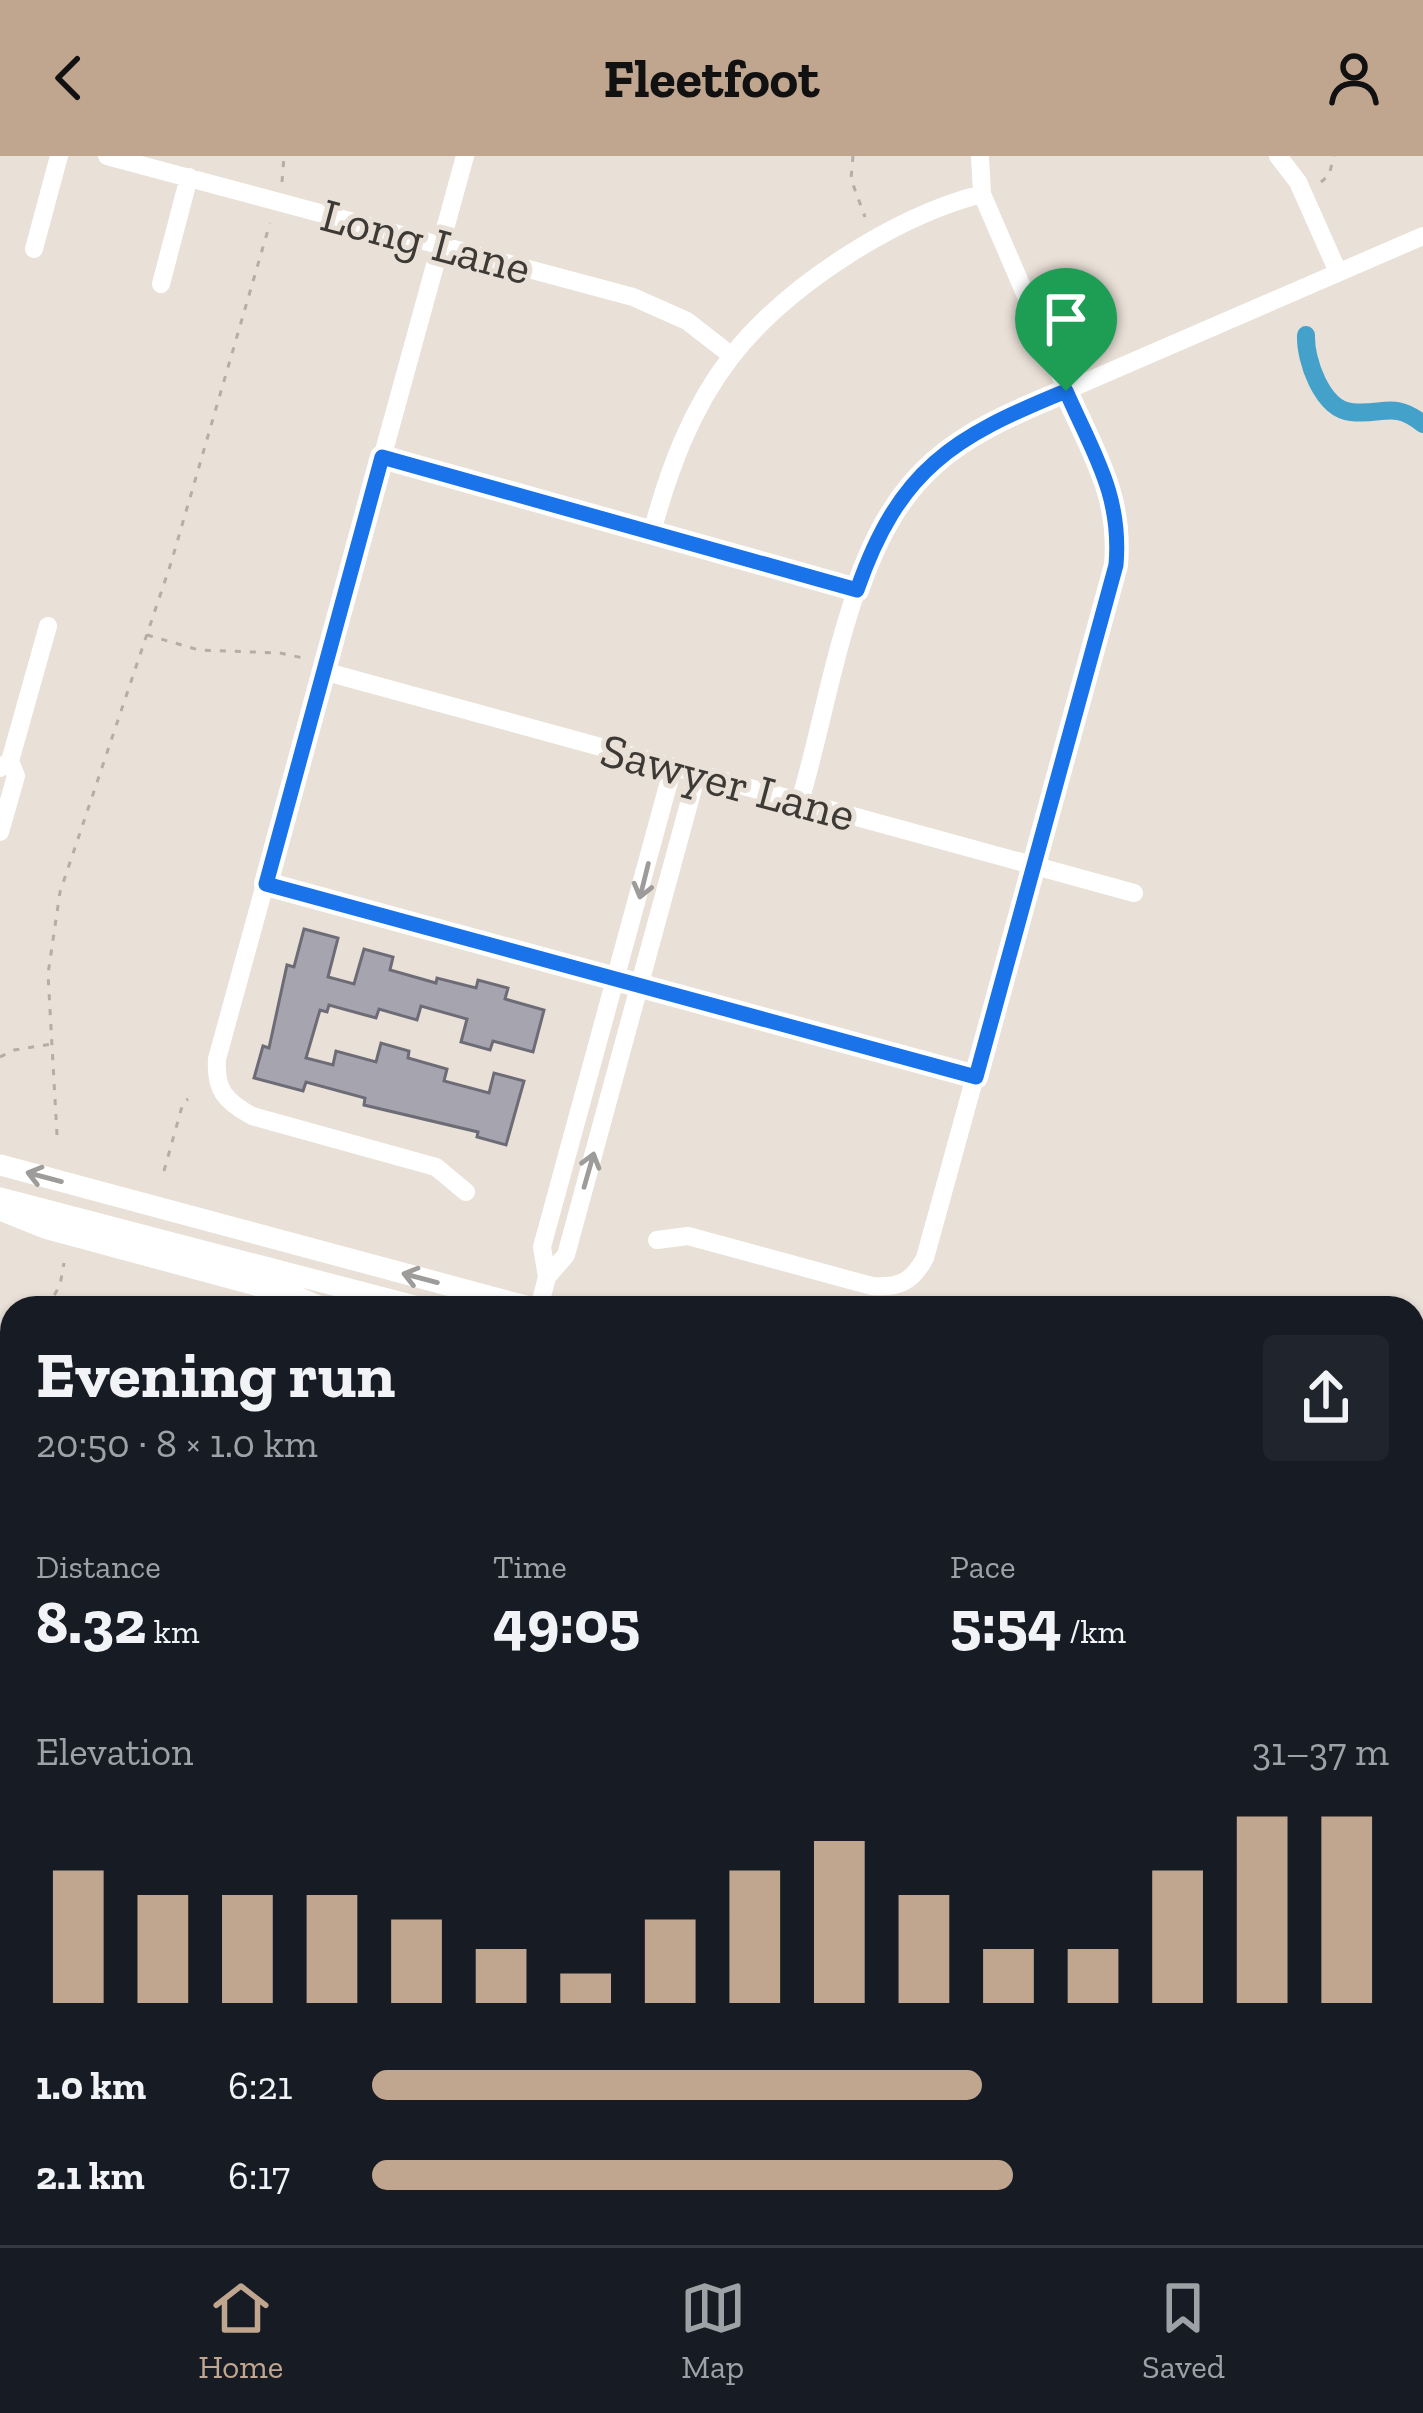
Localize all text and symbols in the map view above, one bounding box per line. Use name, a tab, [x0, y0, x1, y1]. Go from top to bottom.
icon: back	[36, 45, 102, 111]
icon: person	[1321, 45, 1387, 111]
text: Fleetfoot	[604, 46, 819, 111]
street label: Long Lane	[315, 186, 537, 296]
pin	[1015, 268, 1117, 391]
icon: arrive	[1033, 286, 1099, 352]
street label: Sawyer Lane	[595, 721, 861, 843]
one-way arrow	[632, 861, 654, 899]
one-way arrow	[580, 1152, 602, 1190]
one-way arrow	[25, 1165, 63, 1187]
one-way arrow	[402, 1265, 440, 1287]
text: Evening run	[36, 1335, 395, 1414]
button: share	[1263, 1335, 1389, 1461]
text: 20:50 · 8 × 1.0 km	[36, 1420, 318, 1467]
text: Distance	[36, 1547, 161, 1586]
text: Time	[493, 1547, 567, 1586]
text: Pace	[950, 1547, 1015, 1586]
text: 8.32	[36, 1586, 146, 1658]
text: 49:05	[493, 1586, 640, 1658]
text: 5:54	[950, 1586, 1062, 1658]
text: km	[146, 1612, 199, 1651]
text: /km	[1062, 1612, 1126, 1651]
text: Elevation	[36, 1728, 193, 1775]
text: 31–37 m	[1252, 1728, 1389, 1775]
text: 1.0 km	[36, 2062, 146, 2109]
text: 6:21	[228, 2062, 293, 2109]
text: 2.1 km	[36, 2152, 145, 2199]
text: 6:17	[228, 2152, 290, 2199]
tab: Home	[198, 2275, 283, 2386]
tab: Map	[680, 2275, 746, 2386]
tab: Saved	[1142, 2275, 1225, 2386]

